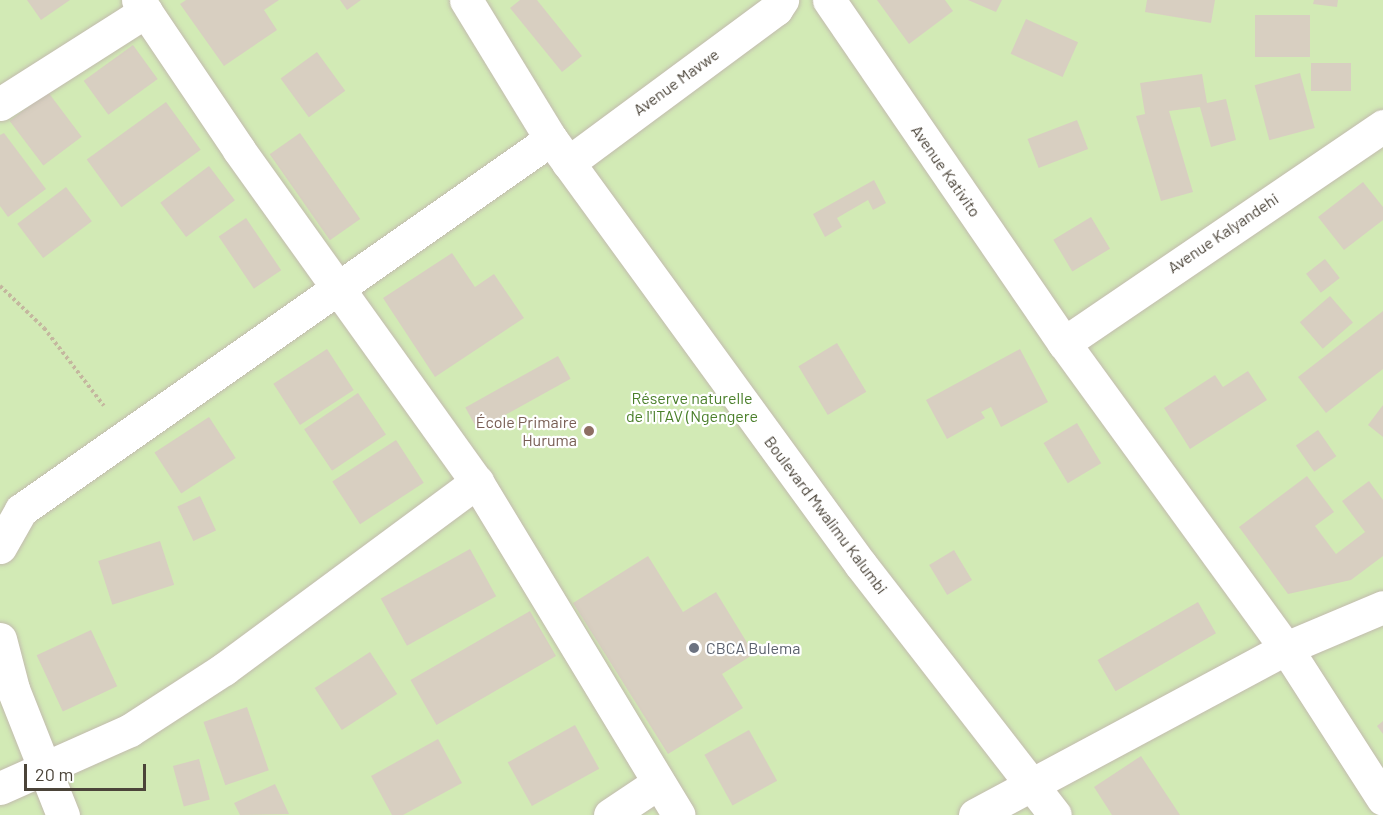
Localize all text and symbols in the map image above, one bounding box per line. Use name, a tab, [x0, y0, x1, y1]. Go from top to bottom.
street label: Avenue Mavwe	[630, 45, 722, 119]
street label: Avenue Kativito	[907, 121, 985, 221]
street label: Avenue Kalyandehi	[1164, 189, 1282, 277]
park label: Réserve naturelle de l'ITAV (Ngengere	[626, 388, 758, 426]
place label: École Primaire Huruma	[476, 412, 577, 450]
marker: École Primaire Huruma	[582, 424, 596, 438]
street label: Boulevard Mwalimu Kalumbi	[760, 432, 892, 598]
place label: CBCA Bulema	[706, 638, 800, 658]
marker: CBCA Bulema	[687, 641, 701, 655]
scale bar	[27, 752, 148, 790]
text: 20 m	[35, 763, 73, 785]

